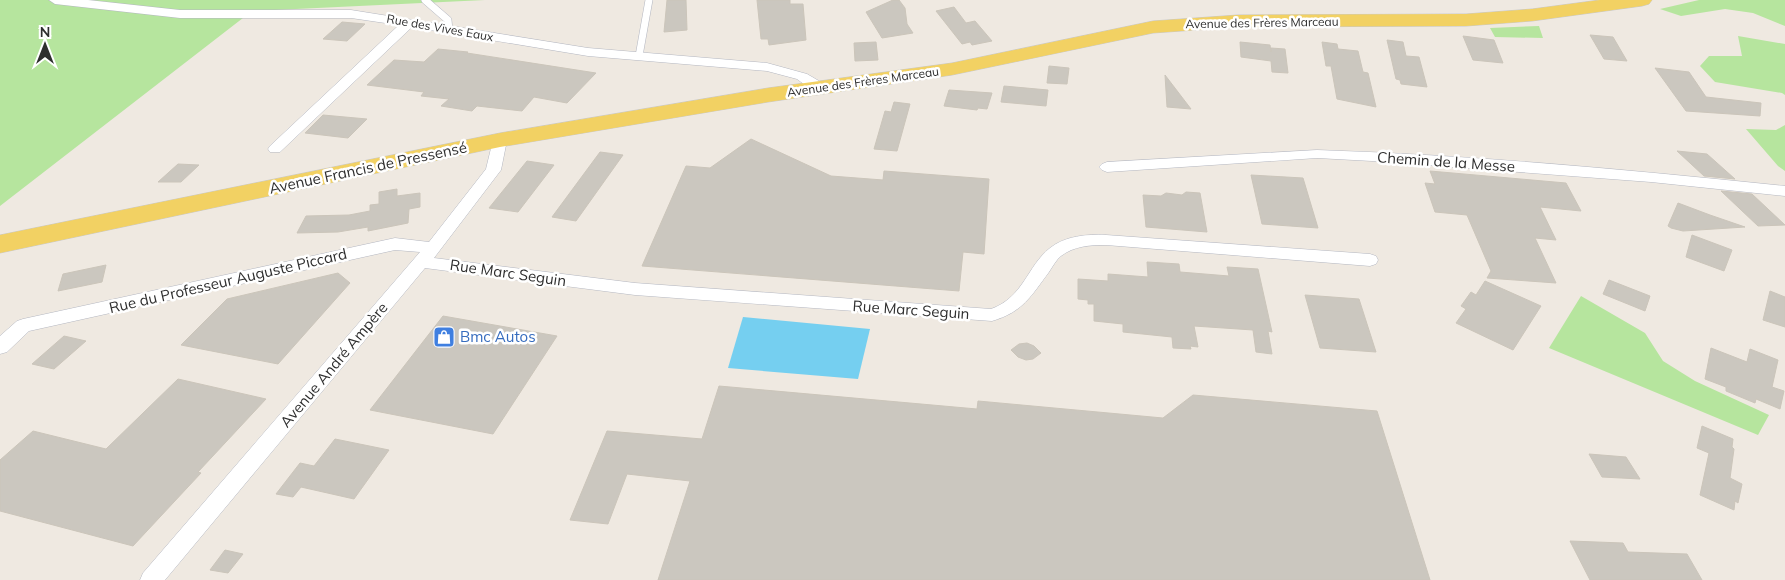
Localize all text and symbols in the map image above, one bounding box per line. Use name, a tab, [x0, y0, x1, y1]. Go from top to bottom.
street label: Rue des Vives Eaux	[385, 11, 495, 44]
street label: Avenue des Frères Marceau	[1185, 14, 1339, 31]
north arrow	[20, 20, 70, 70]
text: N	[40, 23, 50, 41]
street label: Avenue des Frères Marceau	[786, 63, 940, 100]
street label: Avenue Francis de Pressensé	[267, 137, 468, 198]
street label: Chemin de la Messe	[1376, 147, 1516, 176]
street label: Rue du Professeur Auguste Piccard	[107, 244, 349, 317]
street label: Rue Marc Seguin	[449, 255, 567, 290]
street label: Rue Marc Seguin	[852, 296, 970, 323]
street label: Avenue André Ampère	[276, 298, 391, 431]
shop icon: Bmc Autos	[432, 325, 456, 349]
place label: Bmc Autos	[460, 327, 536, 346]

